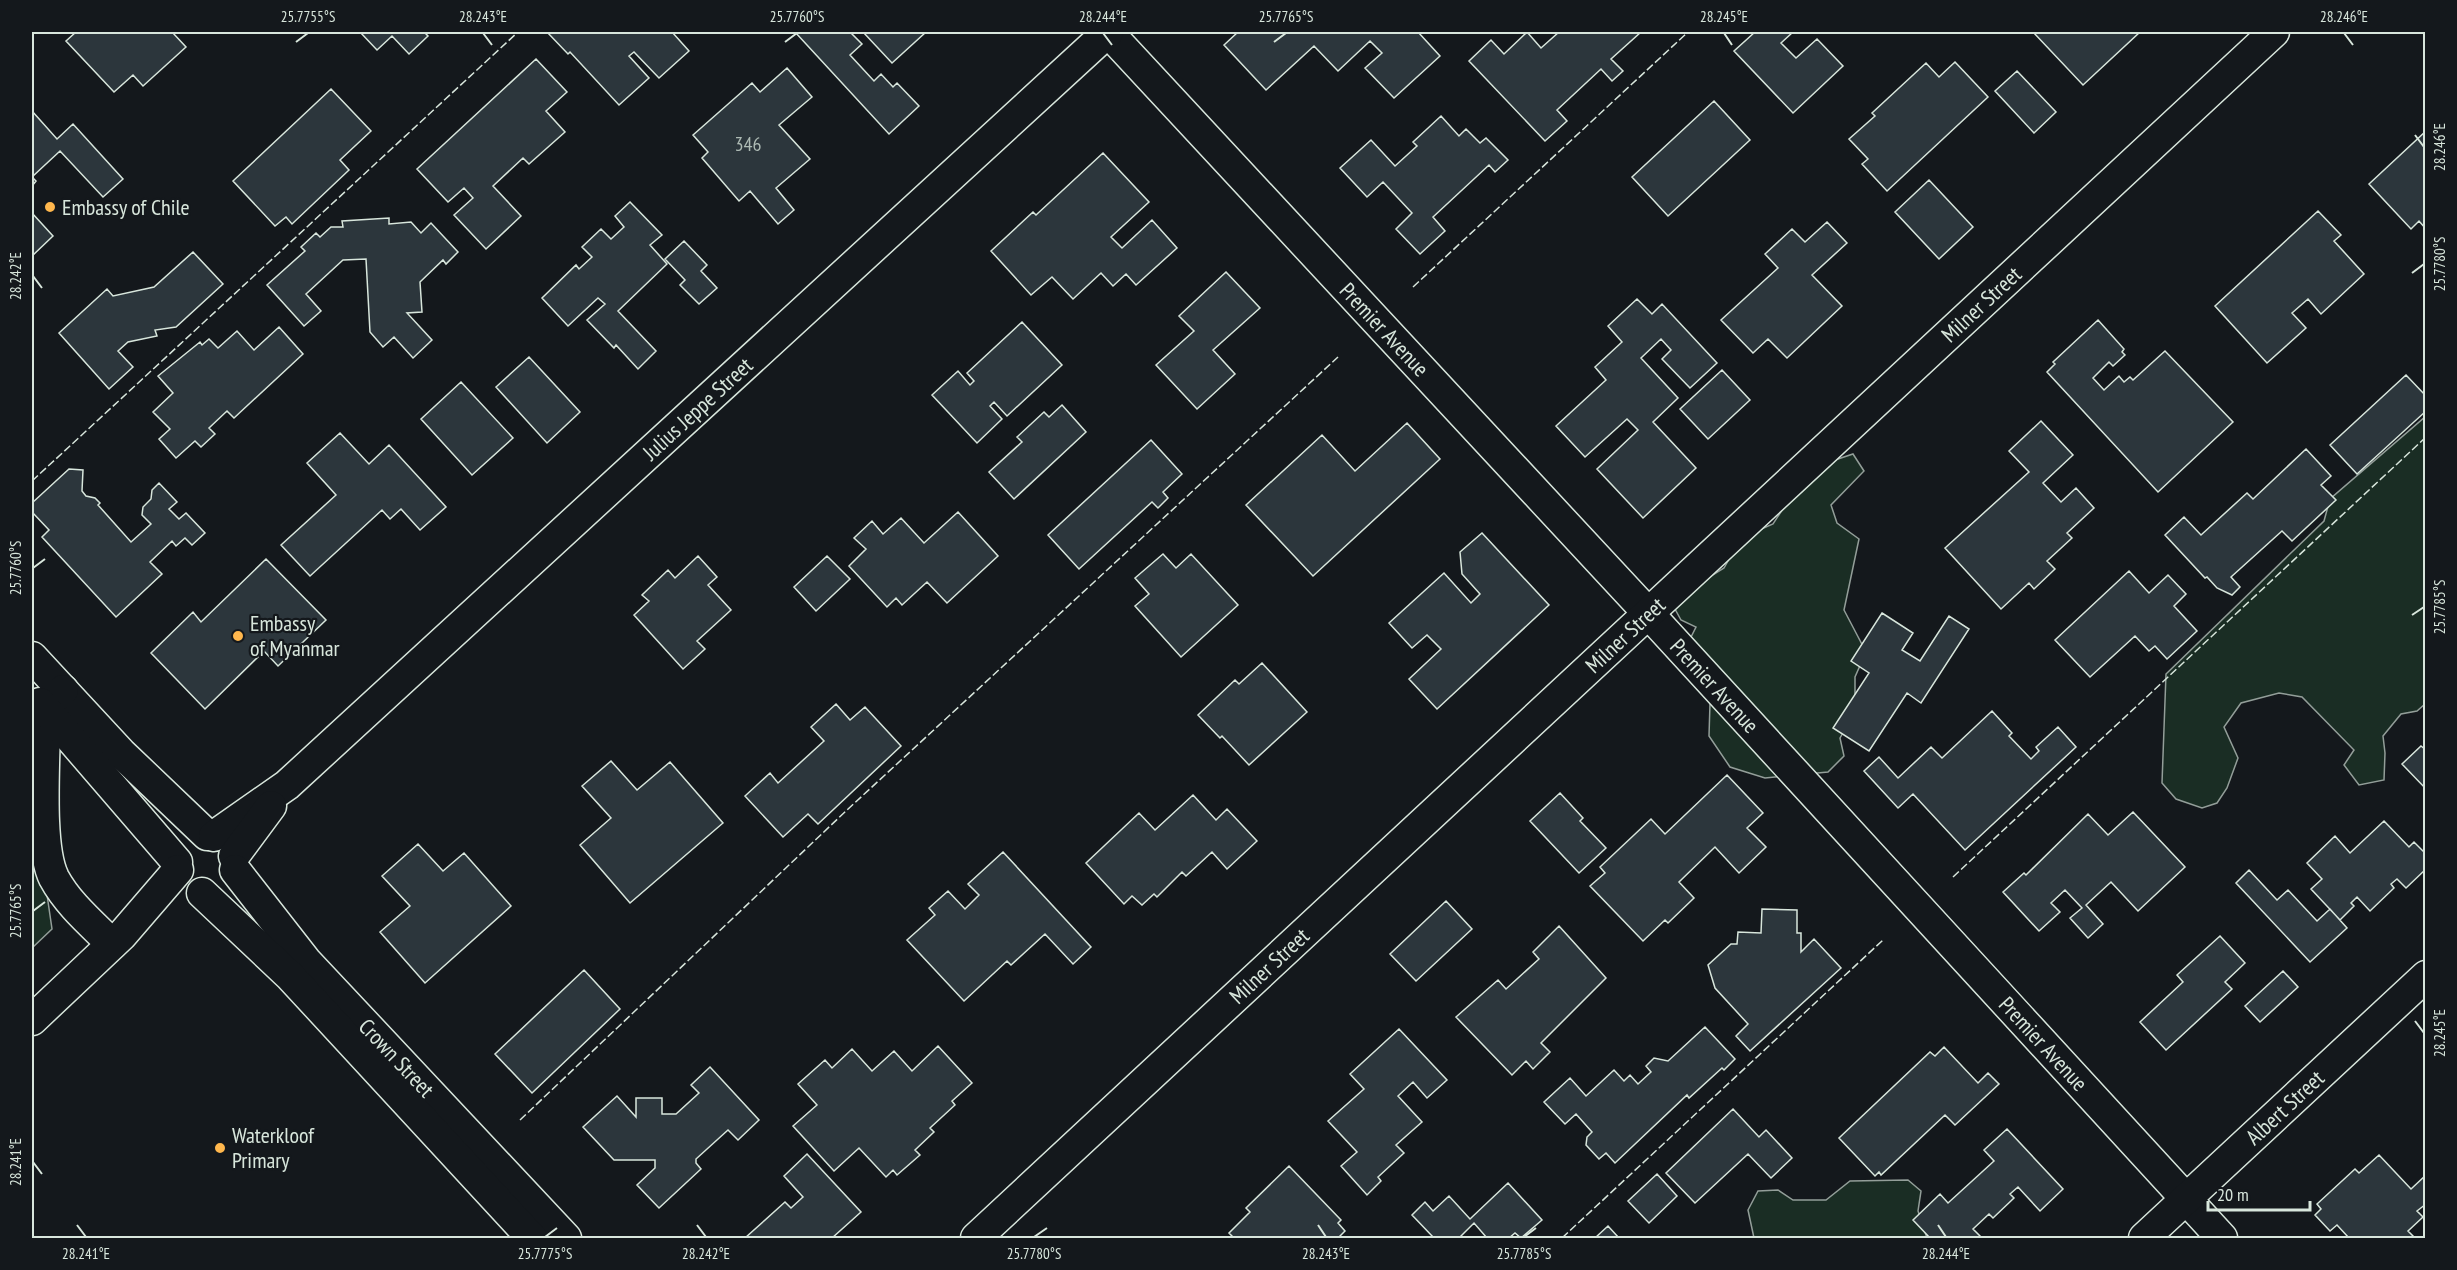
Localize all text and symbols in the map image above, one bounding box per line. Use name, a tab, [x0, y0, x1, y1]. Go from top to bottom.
text: 25.7755°S	[281, 7, 335, 26]
text: 28.243°E	[459, 7, 507, 26]
text: 25.7760°S	[770, 7, 824, 26]
text: 28.244°E	[1079, 7, 1127, 26]
text: 25.7765°S	[1259, 7, 1313, 26]
text: 28.245°E	[1700, 7, 1748, 26]
text: 28.246°E	[2320, 7, 2368, 26]
text: 28.246°E	[2430, 123, 2449, 171]
house number: 346	[735, 131, 762, 157]
place label: Embassy of Chile	[62, 193, 190, 221]
marker: Embassy of Chile	[43, 200, 57, 214]
text: 25.7780°S	[2430, 237, 2449, 291]
text: 28.242°E	[6, 252, 25, 300]
street label: Milner Street	[1935, 260, 2027, 348]
street label: Premier Avenue	[1334, 276, 1435, 382]
street label: Julius Jeppe Street	[636, 351, 758, 467]
text: 25.7760°S	[6, 541, 25, 595]
text: 25.7785°S	[2430, 580, 2449, 634]
street label: Milner Street	[1579, 591, 1671, 679]
place label: Embassy of Myanmar	[250, 609, 340, 662]
marker: Embassy of Myanmar	[231, 629, 245, 643]
street label: Premier Avenue	[1664, 633, 1765, 739]
text: 25.7765°S	[6, 884, 25, 938]
street label: Milner Street	[1223, 922, 1315, 1010]
street label: Premier Avenue	[1993, 991, 2094, 1097]
text: 28.245°E	[2430, 1009, 2449, 1057]
street label: Crown Street	[353, 1012, 440, 1103]
street label: Albert Street	[2240, 1064, 2330, 1151]
place label: Waterkloof Primary	[232, 1121, 315, 1174]
text: 28.241°E	[6, 1138, 25, 1186]
marker: Waterkloof Primary	[213, 1141, 227, 1155]
scale bar	[2208, 1174, 2310, 1212]
text: 20 m	[2217, 1183, 2249, 1206]
text: 28.241°E	[62, 1244, 110, 1263]
text: 25.7775°S	[518, 1244, 572, 1263]
text: 28.242°E	[682, 1244, 730, 1263]
text: 25.7780°S	[1007, 1244, 1061, 1263]
text: 28.243°E	[1302, 1244, 1350, 1263]
text: 25.7785°S	[1497, 1244, 1551, 1263]
text: 28.244°E	[1922, 1244, 1970, 1263]

